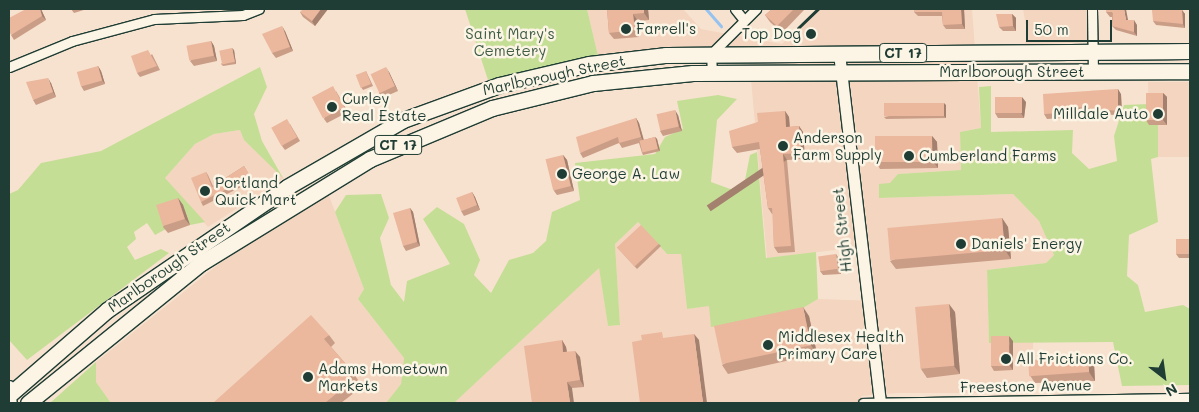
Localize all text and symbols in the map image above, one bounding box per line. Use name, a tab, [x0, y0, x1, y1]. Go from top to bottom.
scale bar	[1029, 10, 1115, 42]
text: 50 m	[1034, 19, 1069, 39]
place label: Farrell's	[636, 20, 696, 38]
marker: Farrell's	[620, 23, 632, 35]
park label: Saint Mary's Cemetery	[465, 24, 555, 59]
place label: Top Dog	[742, 25, 801, 43]
marker: Top Dog	[805, 28, 817, 40]
road number: CT 17	[878, 42, 928, 64]
street label: Marlborough Street	[481, 51, 627, 99]
street label: Marlborough Street	[939, 63, 1085, 81]
place label: Curley Real Estate	[342, 89, 427, 124]
marker: Curley Real Estate	[326, 101, 338, 113]
place label: Milldale Auto	[1053, 105, 1148, 123]
marker: Milldale Auto	[1152, 108, 1164, 120]
place label: Anderson Farm Supply	[793, 128, 882, 163]
road number: CT 17	[373, 134, 423, 156]
marker: Anderson Farm Supply	[777, 140, 789, 152]
place label: Cumberland Farms	[919, 147, 1056, 165]
marker: Cumberland Farms	[903, 150, 915, 162]
place label: George A. Law	[572, 165, 680, 183]
marker: George A. Law	[556, 168, 568, 180]
place label: Portland Quick Mart	[215, 173, 297, 208]
marker: Portland Quick Mart	[199, 185, 211, 197]
street label: High Street	[829, 187, 855, 273]
street label: Marlborough Street	[104, 218, 234, 316]
place label: Daniels' Energy	[971, 235, 1082, 253]
marker: Daniels' Energy	[955, 238, 967, 250]
place label: Middlesex Health Primary Care	[778, 327, 904, 362]
marker: Middlesex Health Primary Care	[762, 339, 774, 351]
place label: All Frictions Co.	[1016, 350, 1133, 368]
north arrow	[1139, 352, 1189, 402]
marker: All Frictions Co.	[1000, 353, 1012, 365]
place label: Adams Hometown Markets	[318, 359, 448, 394]
marker: Adams Hometown Markets	[302, 371, 314, 383]
street label: Freestone Avenue	[960, 376, 1092, 396]
text: N	[1162, 380, 1181, 401]

